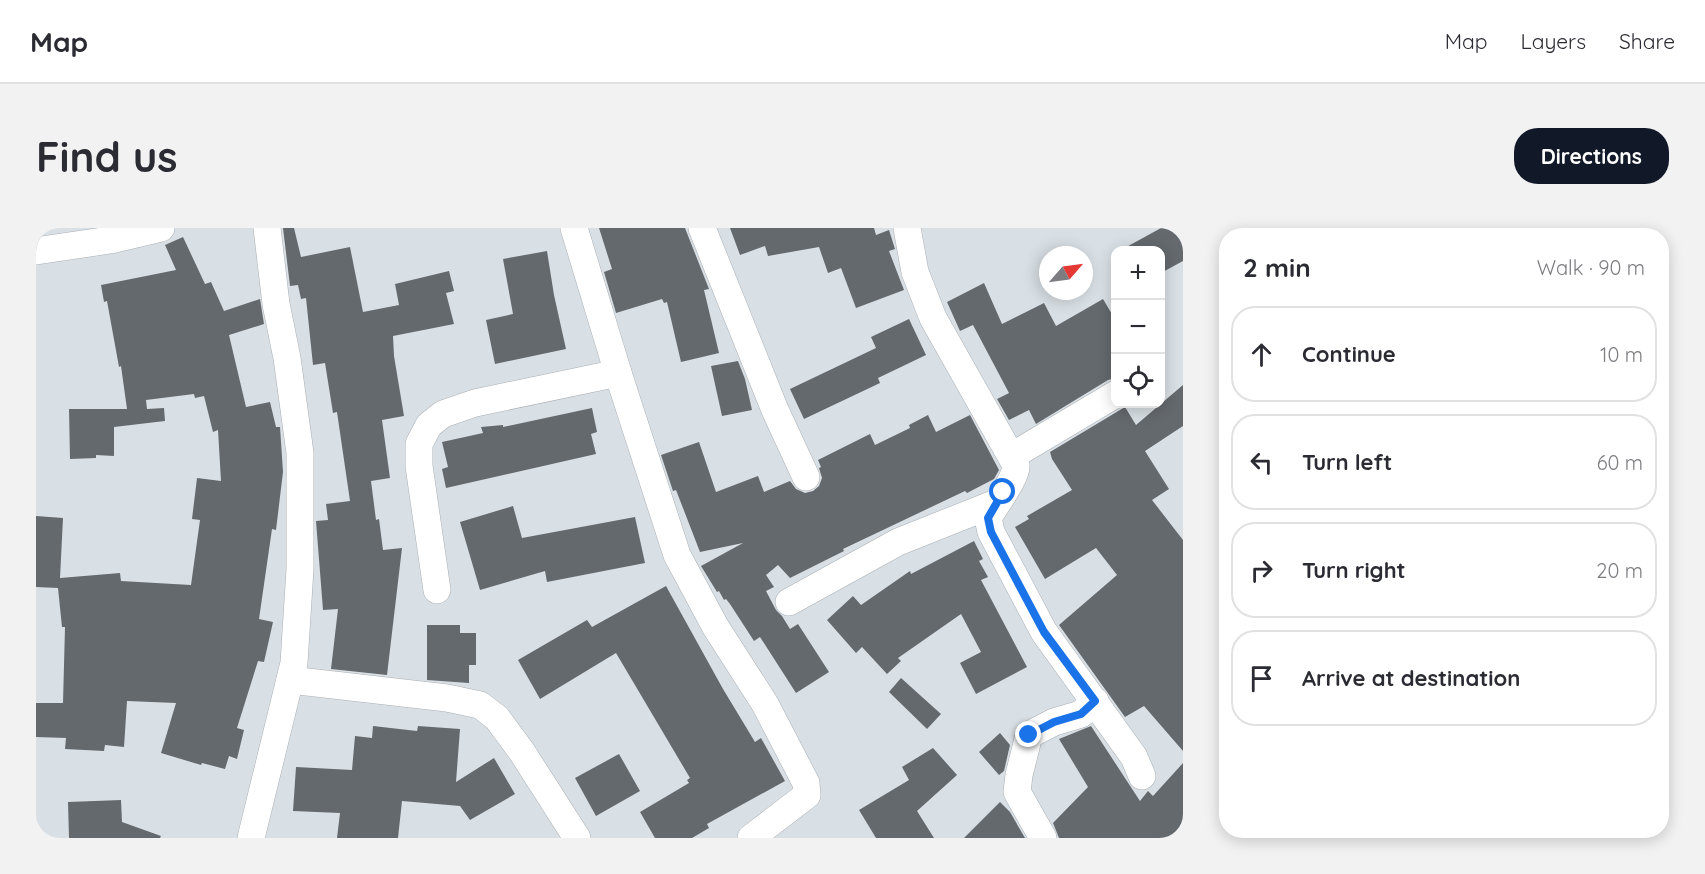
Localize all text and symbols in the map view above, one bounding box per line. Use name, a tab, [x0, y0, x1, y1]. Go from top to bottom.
text: Map	[30, 24, 88, 59]
text: Map	[1445, 28, 1488, 54]
text: Layers	[1521, 28, 1586, 54]
text: Share	[1619, 28, 1675, 54]
button: Directions	[1514, 128, 1669, 184]
text: Find us	[36, 130, 178, 183]
north arrow	[1039, 246, 1093, 300]
map controls	[1111, 246, 1165, 408]
button: +	[1111, 246, 1165, 300]
text: 2 min	[1243, 251, 1311, 284]
text: Walk · 90 m	[1537, 255, 1645, 280]
button: −	[1111, 300, 1165, 354]
icon: ahead	[1245, 338, 1278, 371]
text: Continue	[1302, 340, 1396, 368]
text: 10 m	[1600, 342, 1643, 367]
button: locate	[1111, 354, 1165, 408]
icon: left	[1245, 446, 1278, 479]
text: Turn left	[1302, 448, 1392, 476]
text: 60 m	[1597, 450, 1643, 475]
route start	[989, 478, 1015, 504]
icon: right	[1245, 554, 1278, 587]
text: Turn right	[1302, 556, 1406, 584]
text: 20 m	[1596, 558, 1643, 583]
icon: arrive	[1245, 662, 1278, 695]
text: Arrive at destination	[1302, 664, 1520, 692]
route end	[1015, 721, 1041, 747]

